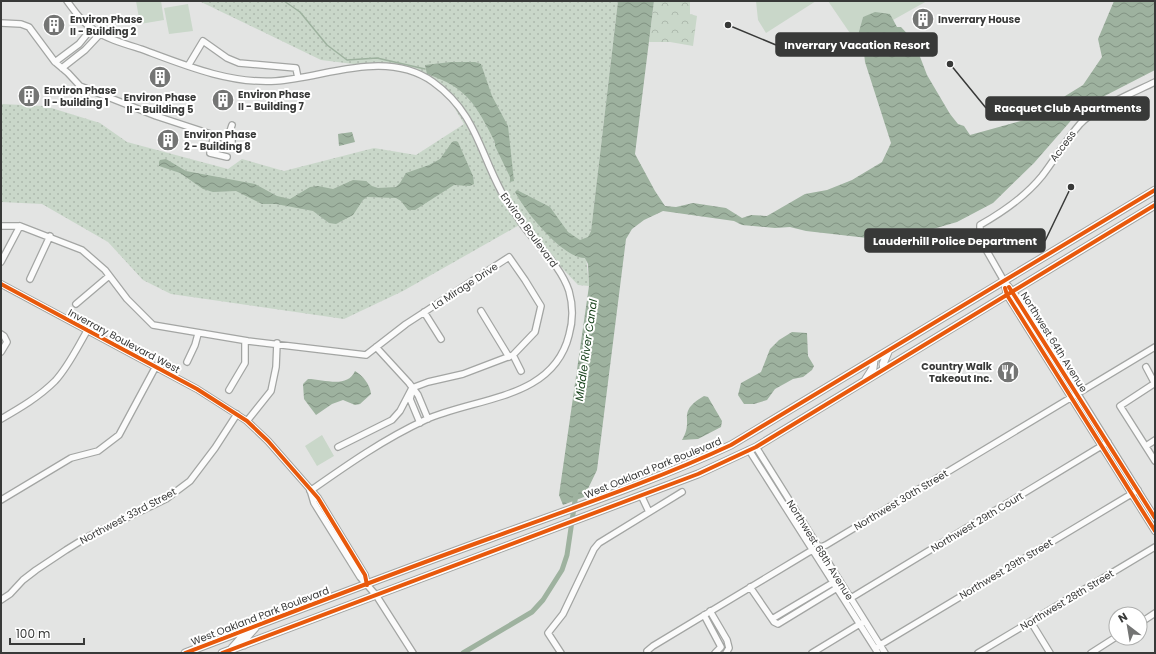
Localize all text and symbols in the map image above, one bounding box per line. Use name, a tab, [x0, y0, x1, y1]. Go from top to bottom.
building icon: Inverrary House	[910, 6, 936, 32]
building icon: Environ Phase II - Building 2	[41, 12, 67, 38]
place label: Environ Phase II - Building 2	[70, 12, 142, 39]
place label: Inverrary House	[938, 12, 1020, 27]
callout: Inverrary Vacation Resort	[776, 33, 937, 56]
text: Inverrary Vacation Resort	[784, 37, 930, 53]
building icon: Environ Phase II - Building 5	[147, 64, 173, 90]
building icon: Environ Phase II - building 1	[16, 83, 42, 109]
place label: Environ Phase II - building 1	[44, 83, 116, 110]
building icon: Environ Phase II - Building 7	[210, 87, 236, 113]
place label: Environ Phase II - Building 7	[238, 87, 310, 114]
place label: Environ Phase II - Building 5	[124, 90, 196, 117]
callout: Racquet Club Apartments	[986, 97, 1149, 120]
text: Racquet Club Apartments	[994, 100, 1142, 116]
building icon: Environ Phase 2 - Building 8	[155, 127, 181, 153]
place label: Environ Phase 2 - Building 8	[184, 127, 256, 154]
street label: Access	[1046, 127, 1080, 165]
street label: Environ Boulevard	[497, 189, 561, 271]
callout: Lauderhill Police Department	[865, 229, 1045, 252]
text: Lauderhill Police Department	[873, 233, 1037, 249]
street label: La Mirage Drive	[429, 259, 501, 313]
street label: Northwest 64th Avenue	[1017, 289, 1091, 395]
water label: Middle River Canal	[571, 298, 601, 402]
street label: Inverrary Boulevard West	[65, 305, 183, 377]
place label: Country Walk Takeout Inc.	[921, 359, 993, 386]
restaurant icon: Country Walk Takeout Inc.	[995, 359, 1021, 385]
street label: West Oakland Park Boulevard	[582, 434, 724, 502]
street label: Northwest 30th Street	[851, 466, 951, 534]
street label: Northwest 33rd Street	[77, 484, 179, 548]
street label: Northwest 29th Court	[928, 488, 1027, 556]
street label: Northwest 68th Avenue	[783, 497, 857, 603]
street label: Northwest 29th Street	[956, 535, 1056, 603]
street label: Northwest 28th Street	[1017, 566, 1117, 634]
street label: West Oakland Park Boulevard	[189, 583, 331, 649]
north arrow	[1108, 606, 1148, 646]
text: N	[1115, 608, 1131, 626]
scale bar	[10, 620, 84, 646]
text: 100 m	[16, 625, 50, 642]

